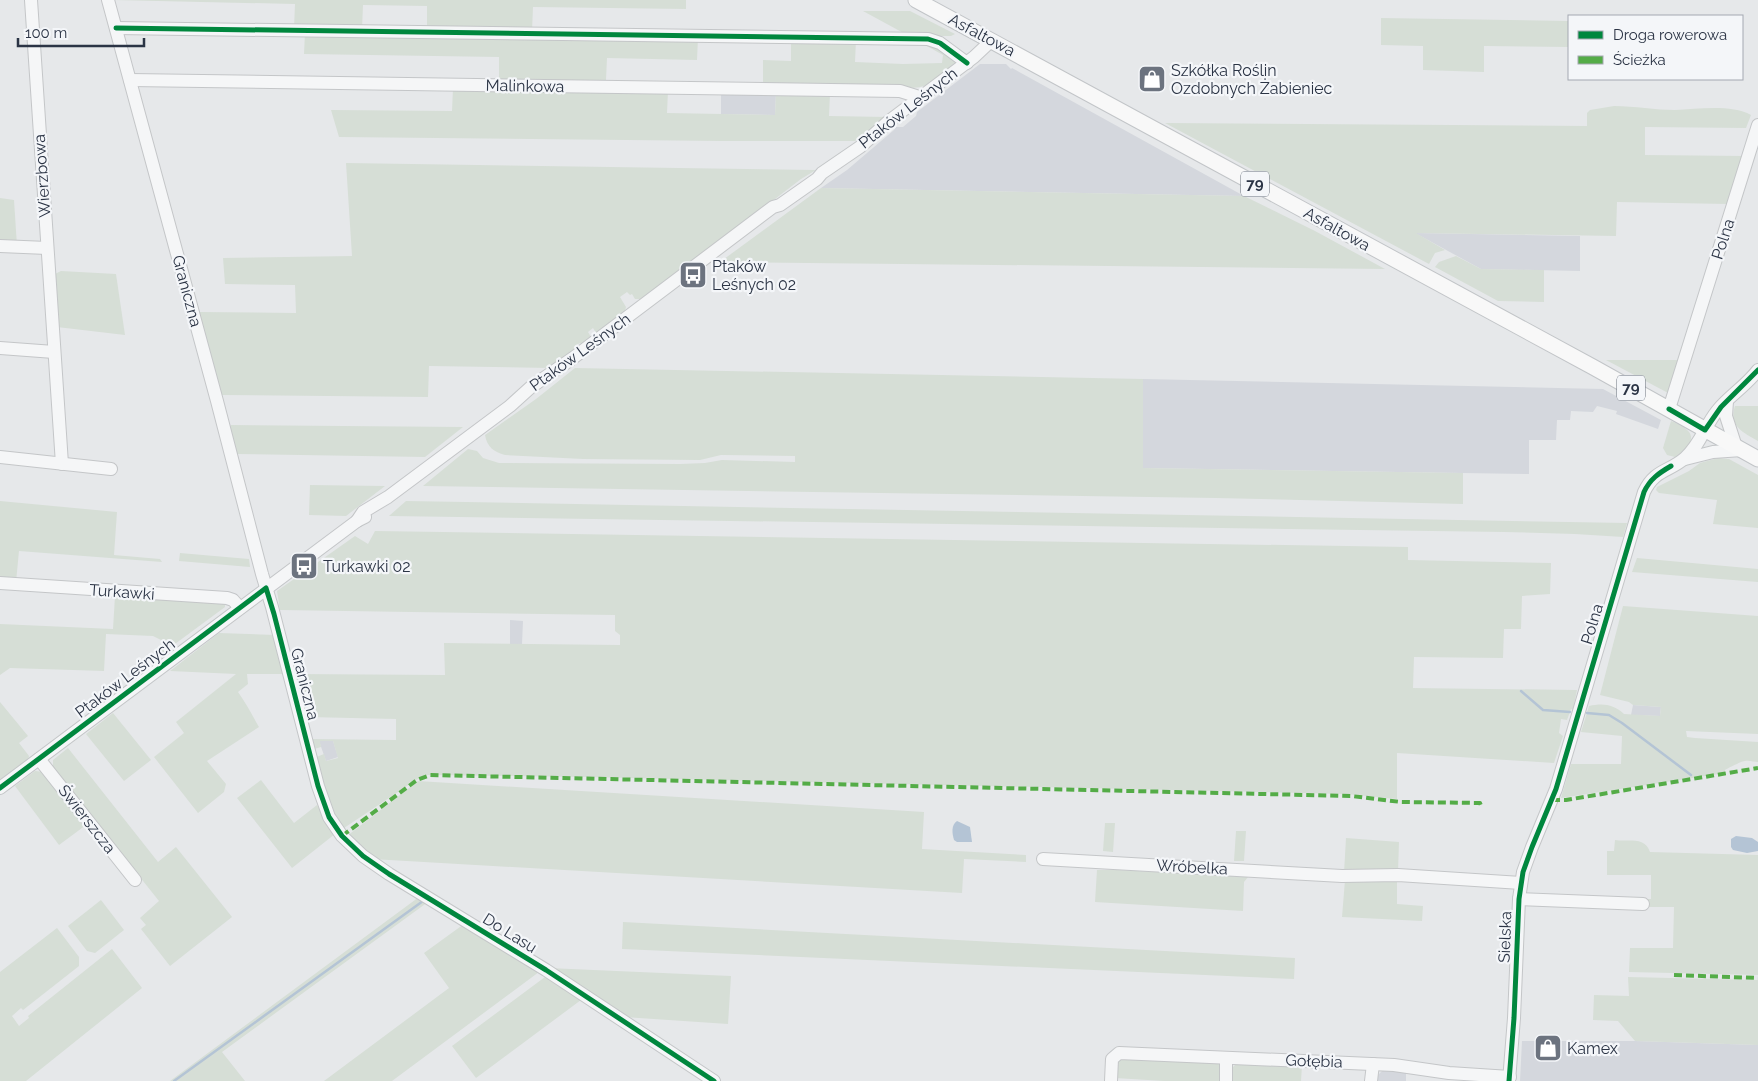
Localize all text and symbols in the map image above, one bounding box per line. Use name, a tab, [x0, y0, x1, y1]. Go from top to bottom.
street label: Asfaltowa	[945, 10, 1019, 60]
scale bar	[18, 15, 144, 47]
legend	[1568, 15, 1743, 80]
text: 100 m	[25, 24, 67, 42]
text: Droga rowerowa	[1613, 26, 1727, 44]
text: Ścieżka	[1613, 51, 1666, 69]
place label: Szkółka Roślin Ozdobnych Żabieniec	[1171, 61, 1333, 98]
street label: Ptaków Leśnych	[855, 64, 961, 152]
shop icon: Szkółka Roślin Ozdobnych Żabieniec	[1137, 64, 1167, 94]
street label: Malinkowa	[486, 76, 564, 96]
street label: Wierzbowa	[30, 134, 54, 218]
road number: 79	[1241, 172, 1269, 196]
street label: Asfaltowa	[1301, 203, 1373, 255]
street label: Polna	[1708, 216, 1738, 262]
street label: Graniczna	[168, 253, 206, 329]
place label: Ptaków Leśnych 02	[712, 257, 796, 294]
bus stop icon: Ptaków Leśnych 02	[678, 260, 708, 290]
street label: Ptaków Leśnych	[526, 309, 634, 395]
road number: 79	[1617, 376, 1645, 400]
bus stop icon: Turkawki 02	[289, 551, 319, 581]
place label: Turkawki 02	[323, 557, 411, 576]
street label: Turkawki	[89, 580, 155, 604]
street label: Polna	[1577, 601, 1607, 647]
street label: Ptaków Leśnych	[71, 634, 179, 722]
street label: Graniczna	[287, 646, 323, 722]
street label: Świerszcza	[54, 780, 120, 857]
street label: Wróbelka	[1156, 856, 1228, 878]
street label: Do Lasu	[479, 909, 541, 957]
street label: Sielska	[1495, 911, 1515, 963]
shop icon: Kamex	[1533, 1033, 1563, 1063]
place label: Kamex	[1567, 1039, 1618, 1058]
street label: Gołębia	[1285, 1051, 1343, 1071]

